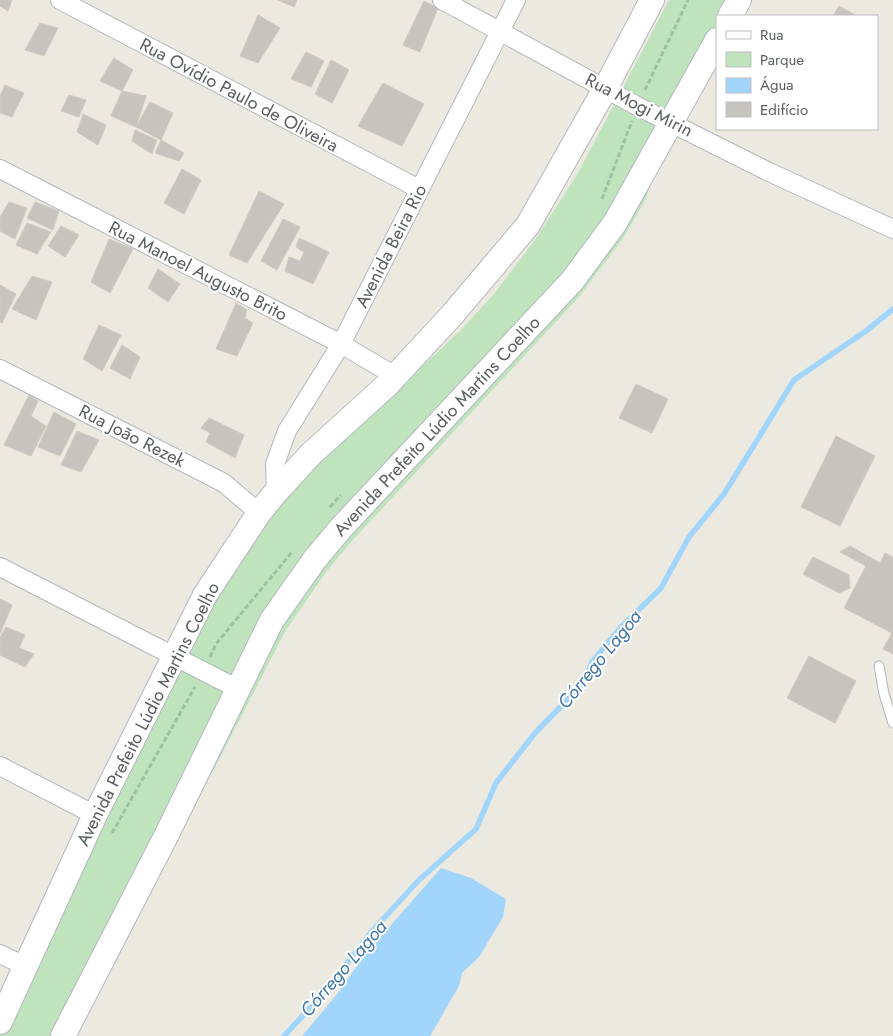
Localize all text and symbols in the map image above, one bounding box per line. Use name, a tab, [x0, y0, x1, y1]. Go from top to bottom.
legend	[716, 15, 878, 130]
text: Rua	[760, 24, 784, 46]
street label: Rua Ovídio Paulo de Oliveira	[135, 31, 343, 159]
text: Parque	[760, 49, 804, 71]
street label: Rua Mogi Mirin	[581, 67, 697, 143]
text: Água	[760, 74, 794, 96]
text: Edifício	[760, 99, 808, 121]
street label: Avenida Beira Rio	[349, 180, 433, 312]
street label: Rua Manoel Augusto Brito	[104, 215, 292, 327]
street label: Avenida Prefeito Lúdio Martins Coelho	[328, 310, 546, 542]
street label: Rua João Rezek	[74, 398, 190, 474]
street label: Avenida Prefeito Lúdio Martins Coelho	[70, 578, 226, 850]
water label: Córrego Lagoa	[551, 604, 648, 715]
water label: Córrego Lagoa	[294, 914, 394, 1023]

